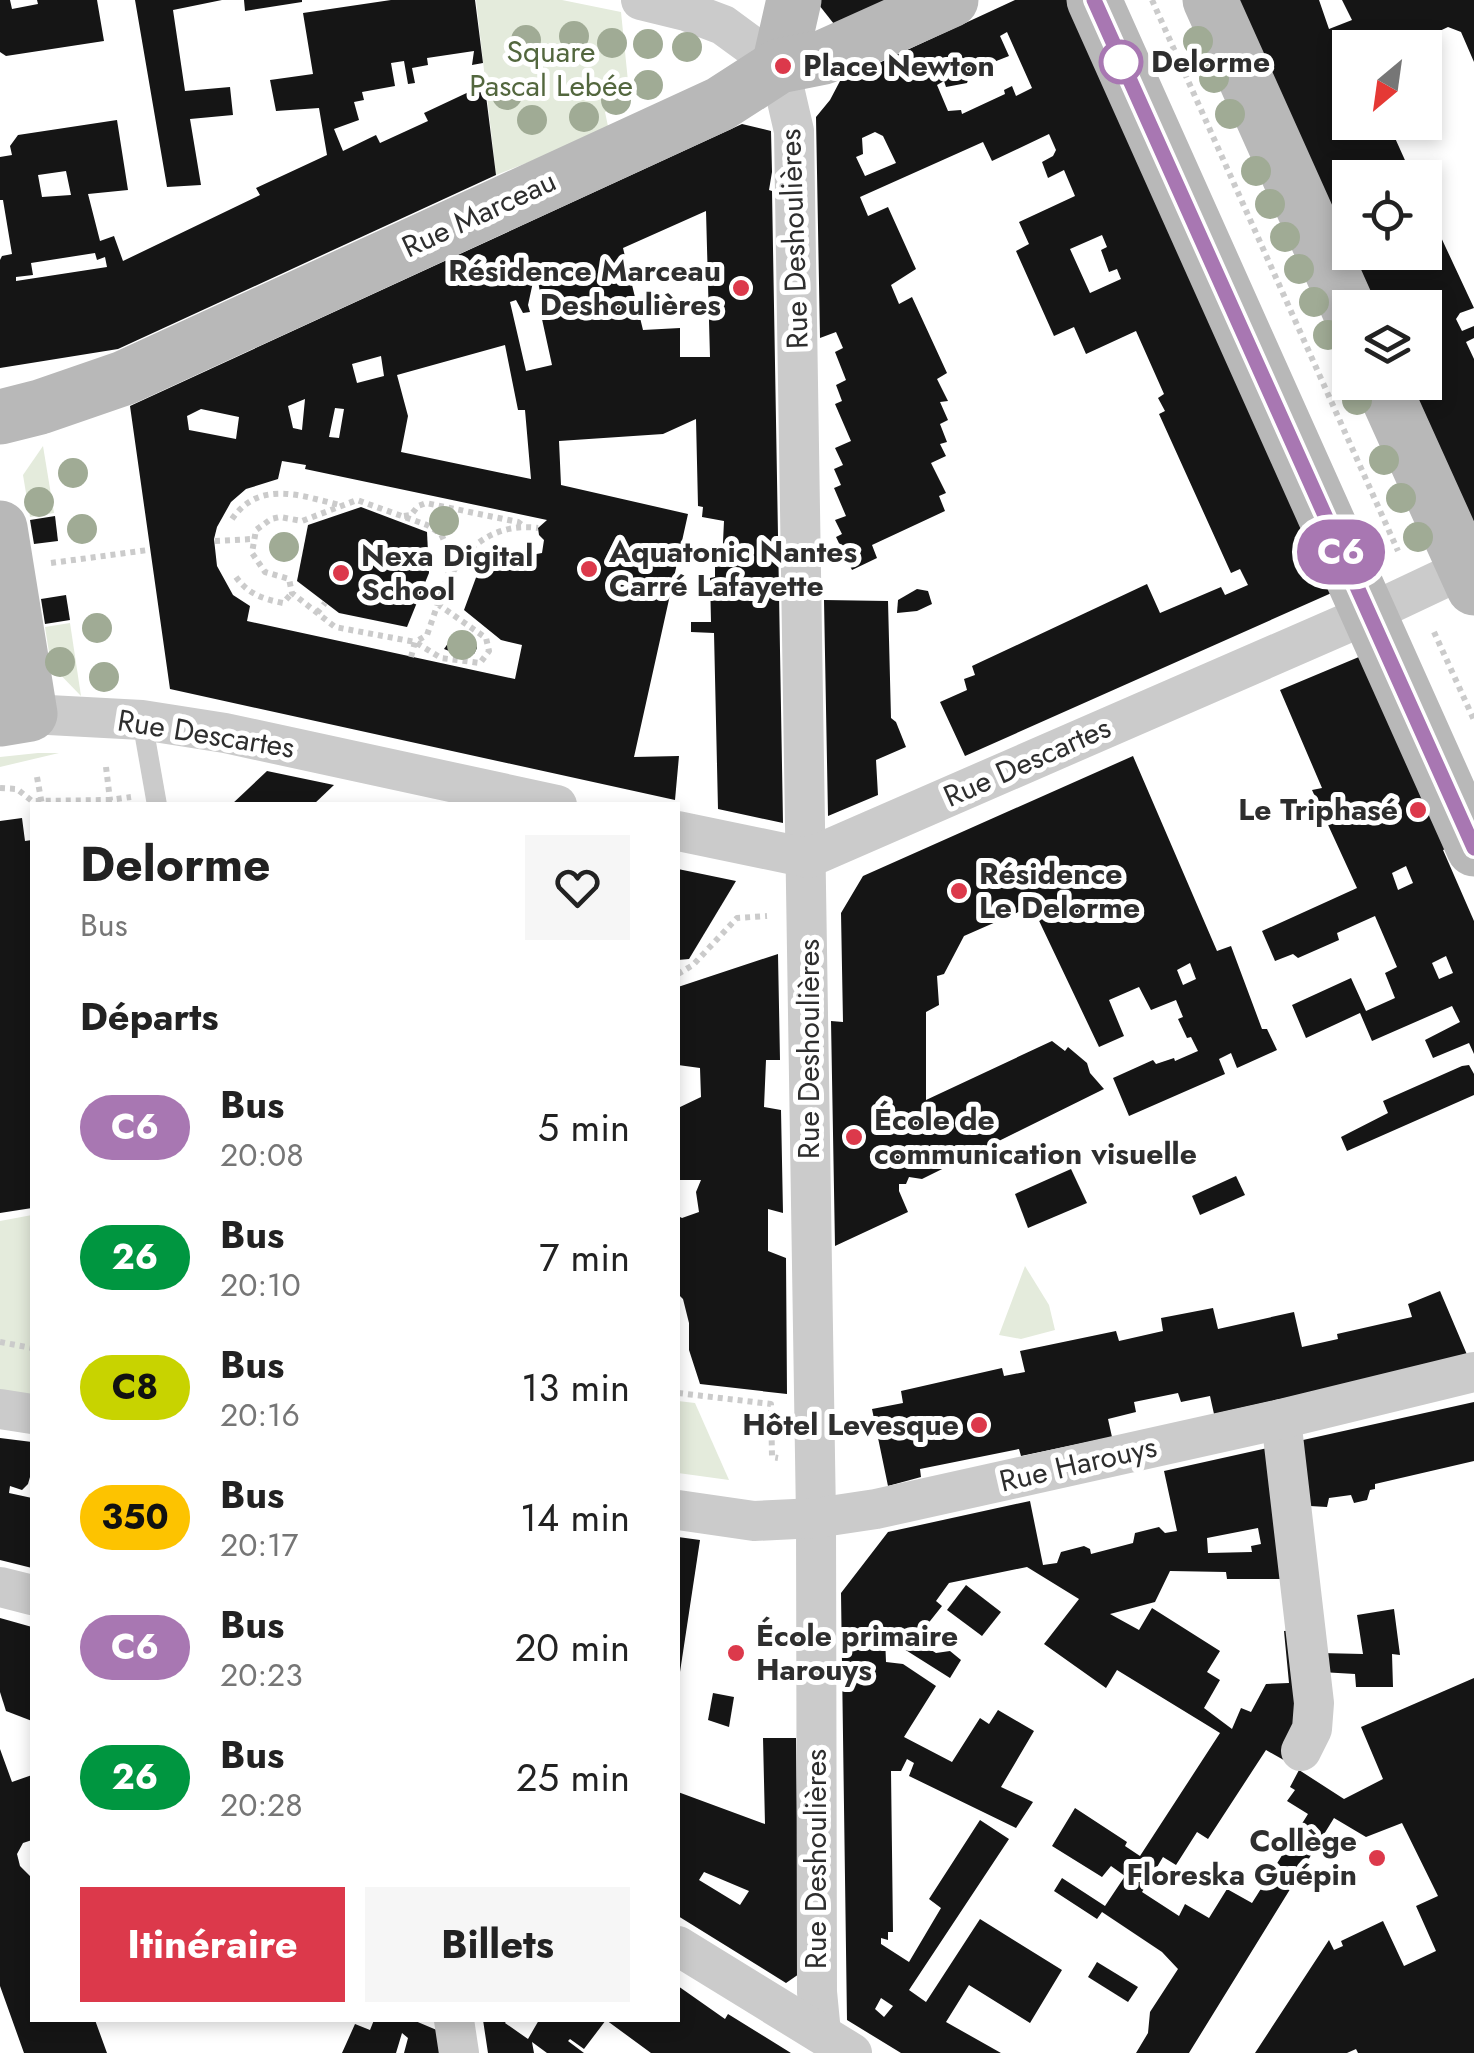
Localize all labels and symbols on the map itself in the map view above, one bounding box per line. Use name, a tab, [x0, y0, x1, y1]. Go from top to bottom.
park label: Square Pascal Lebée	[469, 30, 633, 107]
north arrow	[1332, 30, 1442, 140]
place label: Delorme	[1151, 40, 1270, 83]
marker: Delorme	[1100, 41, 1142, 83]
place label: Place Newton	[803, 44, 995, 87]
marker: Place Newton	[772, 55, 794, 77]
street label: Rue Deshoulières	[768, 128, 819, 350]
street label: Rue Marceau	[395, 159, 563, 268]
place label: Résidence Marceau Deshoulières	[448, 249, 721, 326]
marker: Résidence Marceau Deshoulières	[730, 277, 752, 299]
line badge: C6	[1296, 520, 1386, 584]
place label: Aquatonic Nantes Carré Lafayette	[608, 530, 857, 607]
place label: Nexa Digital School	[361, 534, 533, 611]
marker: Aquatonic Nantes Carré Lafayette	[578, 558, 600, 580]
marker: Nexa Digital School	[330, 562, 352, 584]
street label: Rue Descartes	[114, 698, 298, 769]
street label: Rue Descartes	[936, 706, 1117, 818]
place label: Le Triphasé	[1238, 788, 1398, 831]
marker: Le Triphasé	[1407, 799, 1429, 821]
place label: Résidence Le Delorme	[979, 852, 1140, 929]
marker: Résidence Le Delorme	[948, 880, 970, 902]
street label: Rue Deshoulières	[787, 939, 830, 1159]
place label: École de communication visuelle	[874, 1098, 1197, 1175]
marker: École de communication visuelle	[843, 1126, 865, 1148]
place label: Hôtel Levesque	[742, 1403, 959, 1446]
marker: Hôtel Levesque	[968, 1414, 990, 1436]
street label: Rue Harouys	[995, 1425, 1161, 1502]
place label: École primaire Harouys	[756, 1614, 958, 1691]
marker: École primaire Harouys	[725, 1642, 747, 1664]
street label: Rue Deshoulières	[794, 1749, 837, 1969]
place label: Collège Floreska Guépin	[1126, 1819, 1357, 1896]
marker: Collège Floreska Guépin	[1366, 1847, 1388, 1869]

